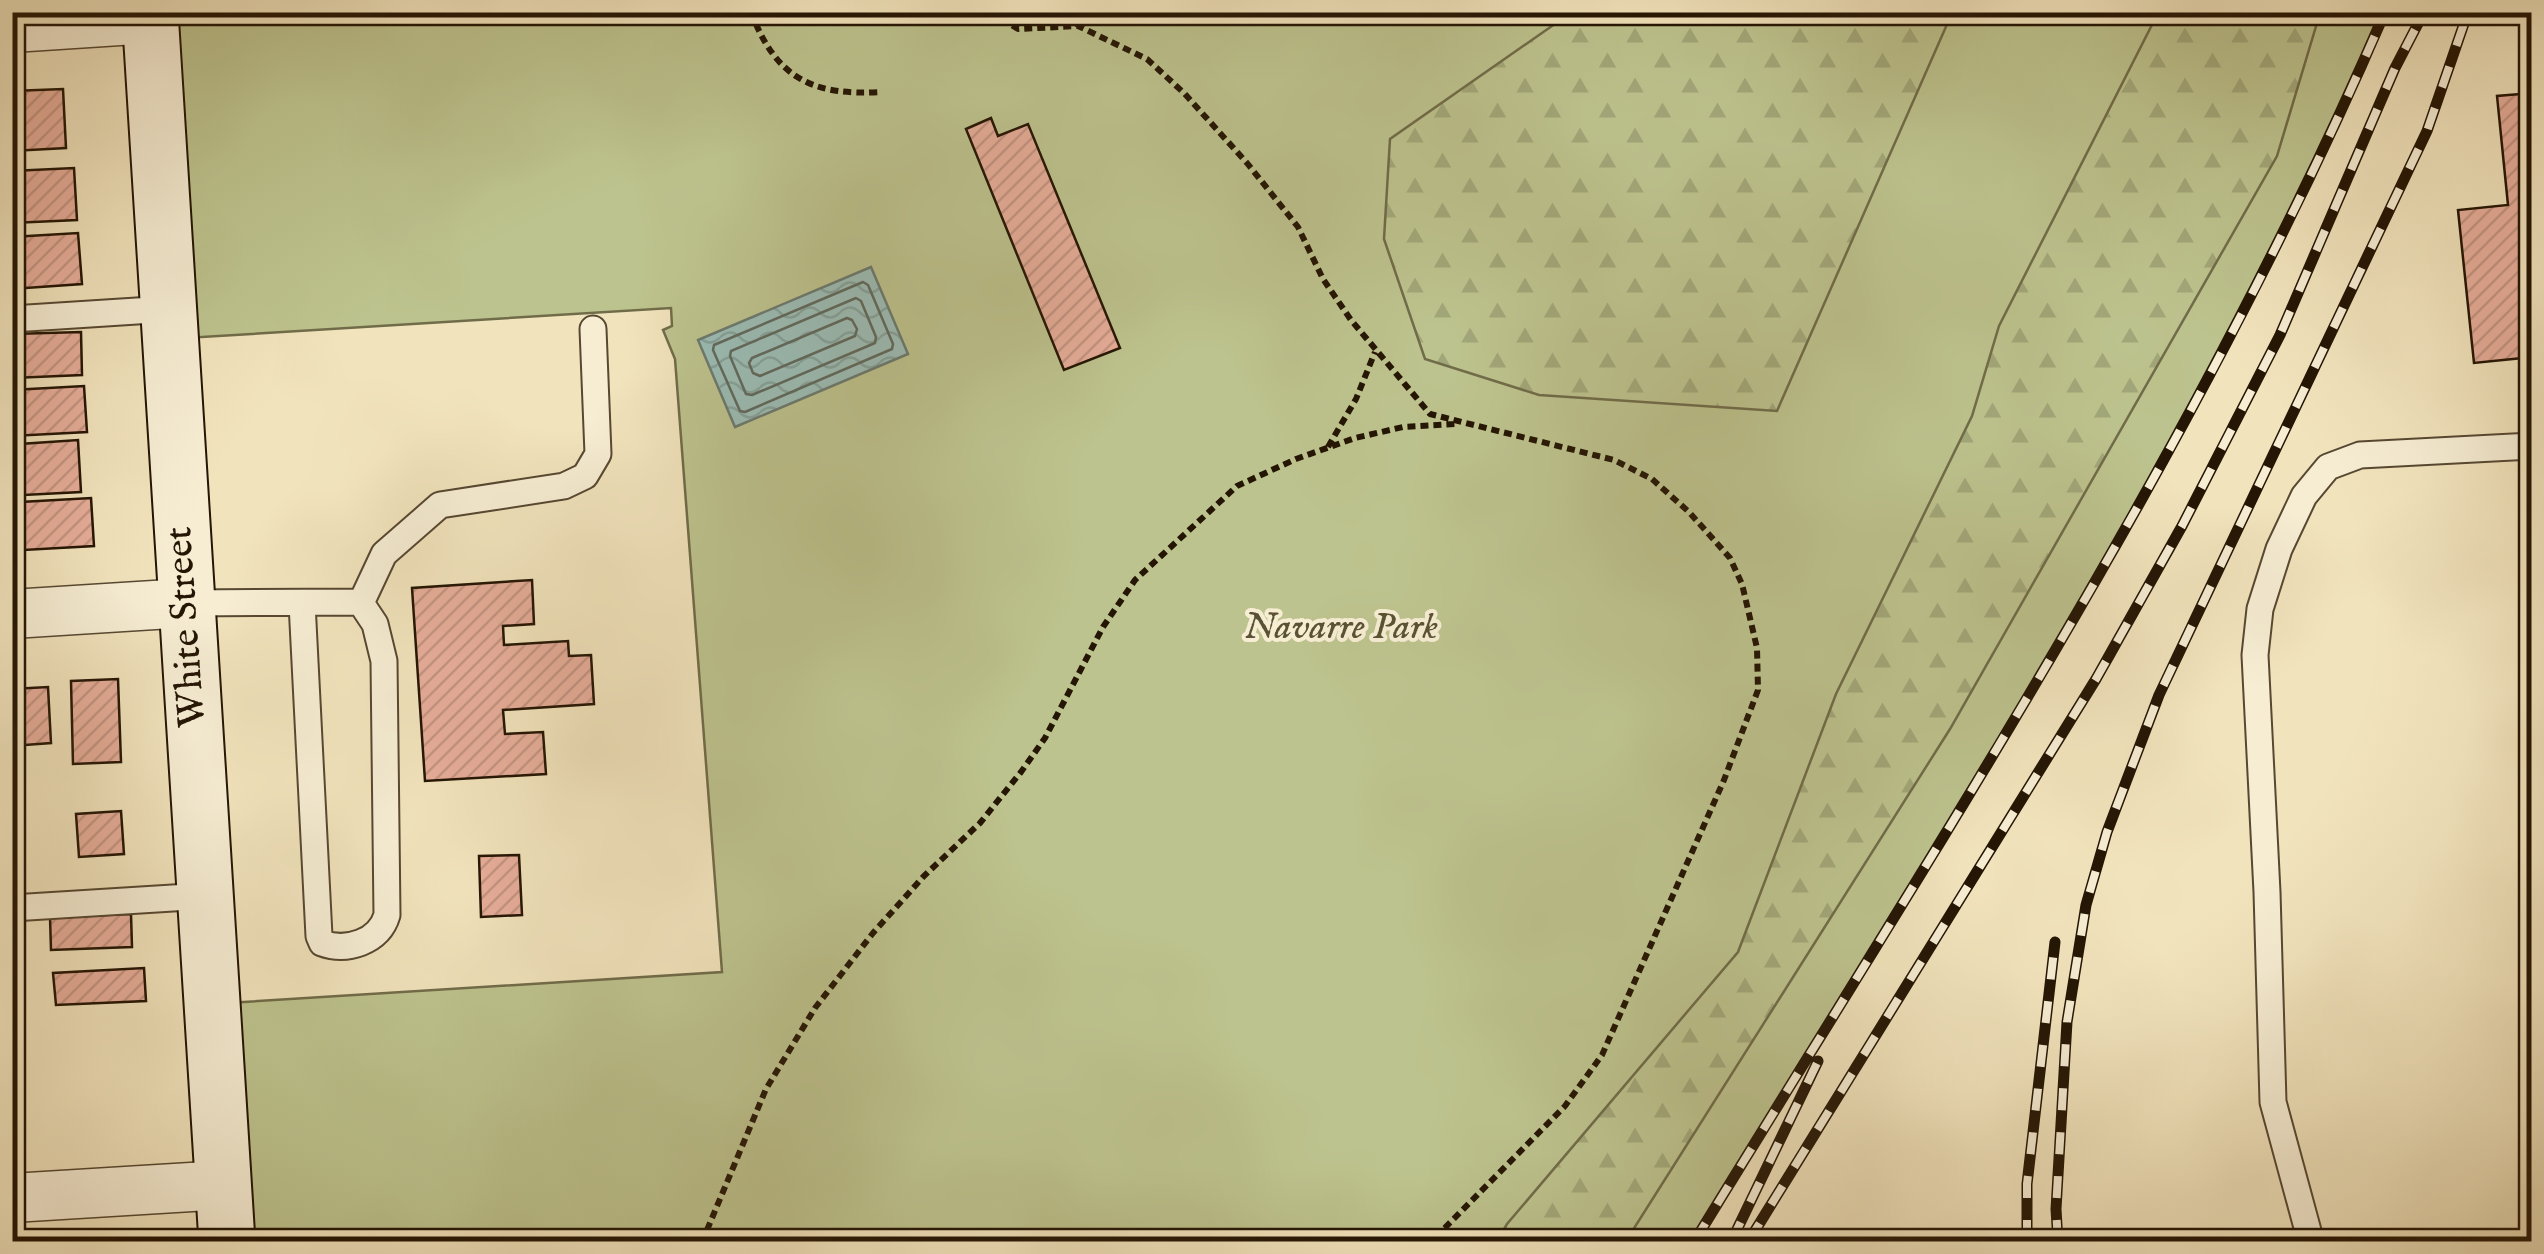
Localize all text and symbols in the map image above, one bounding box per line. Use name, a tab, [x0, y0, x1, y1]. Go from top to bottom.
street label: White Street	[156, 525, 218, 729]
park label: Navarre Park	[1244, 604, 1438, 652]

